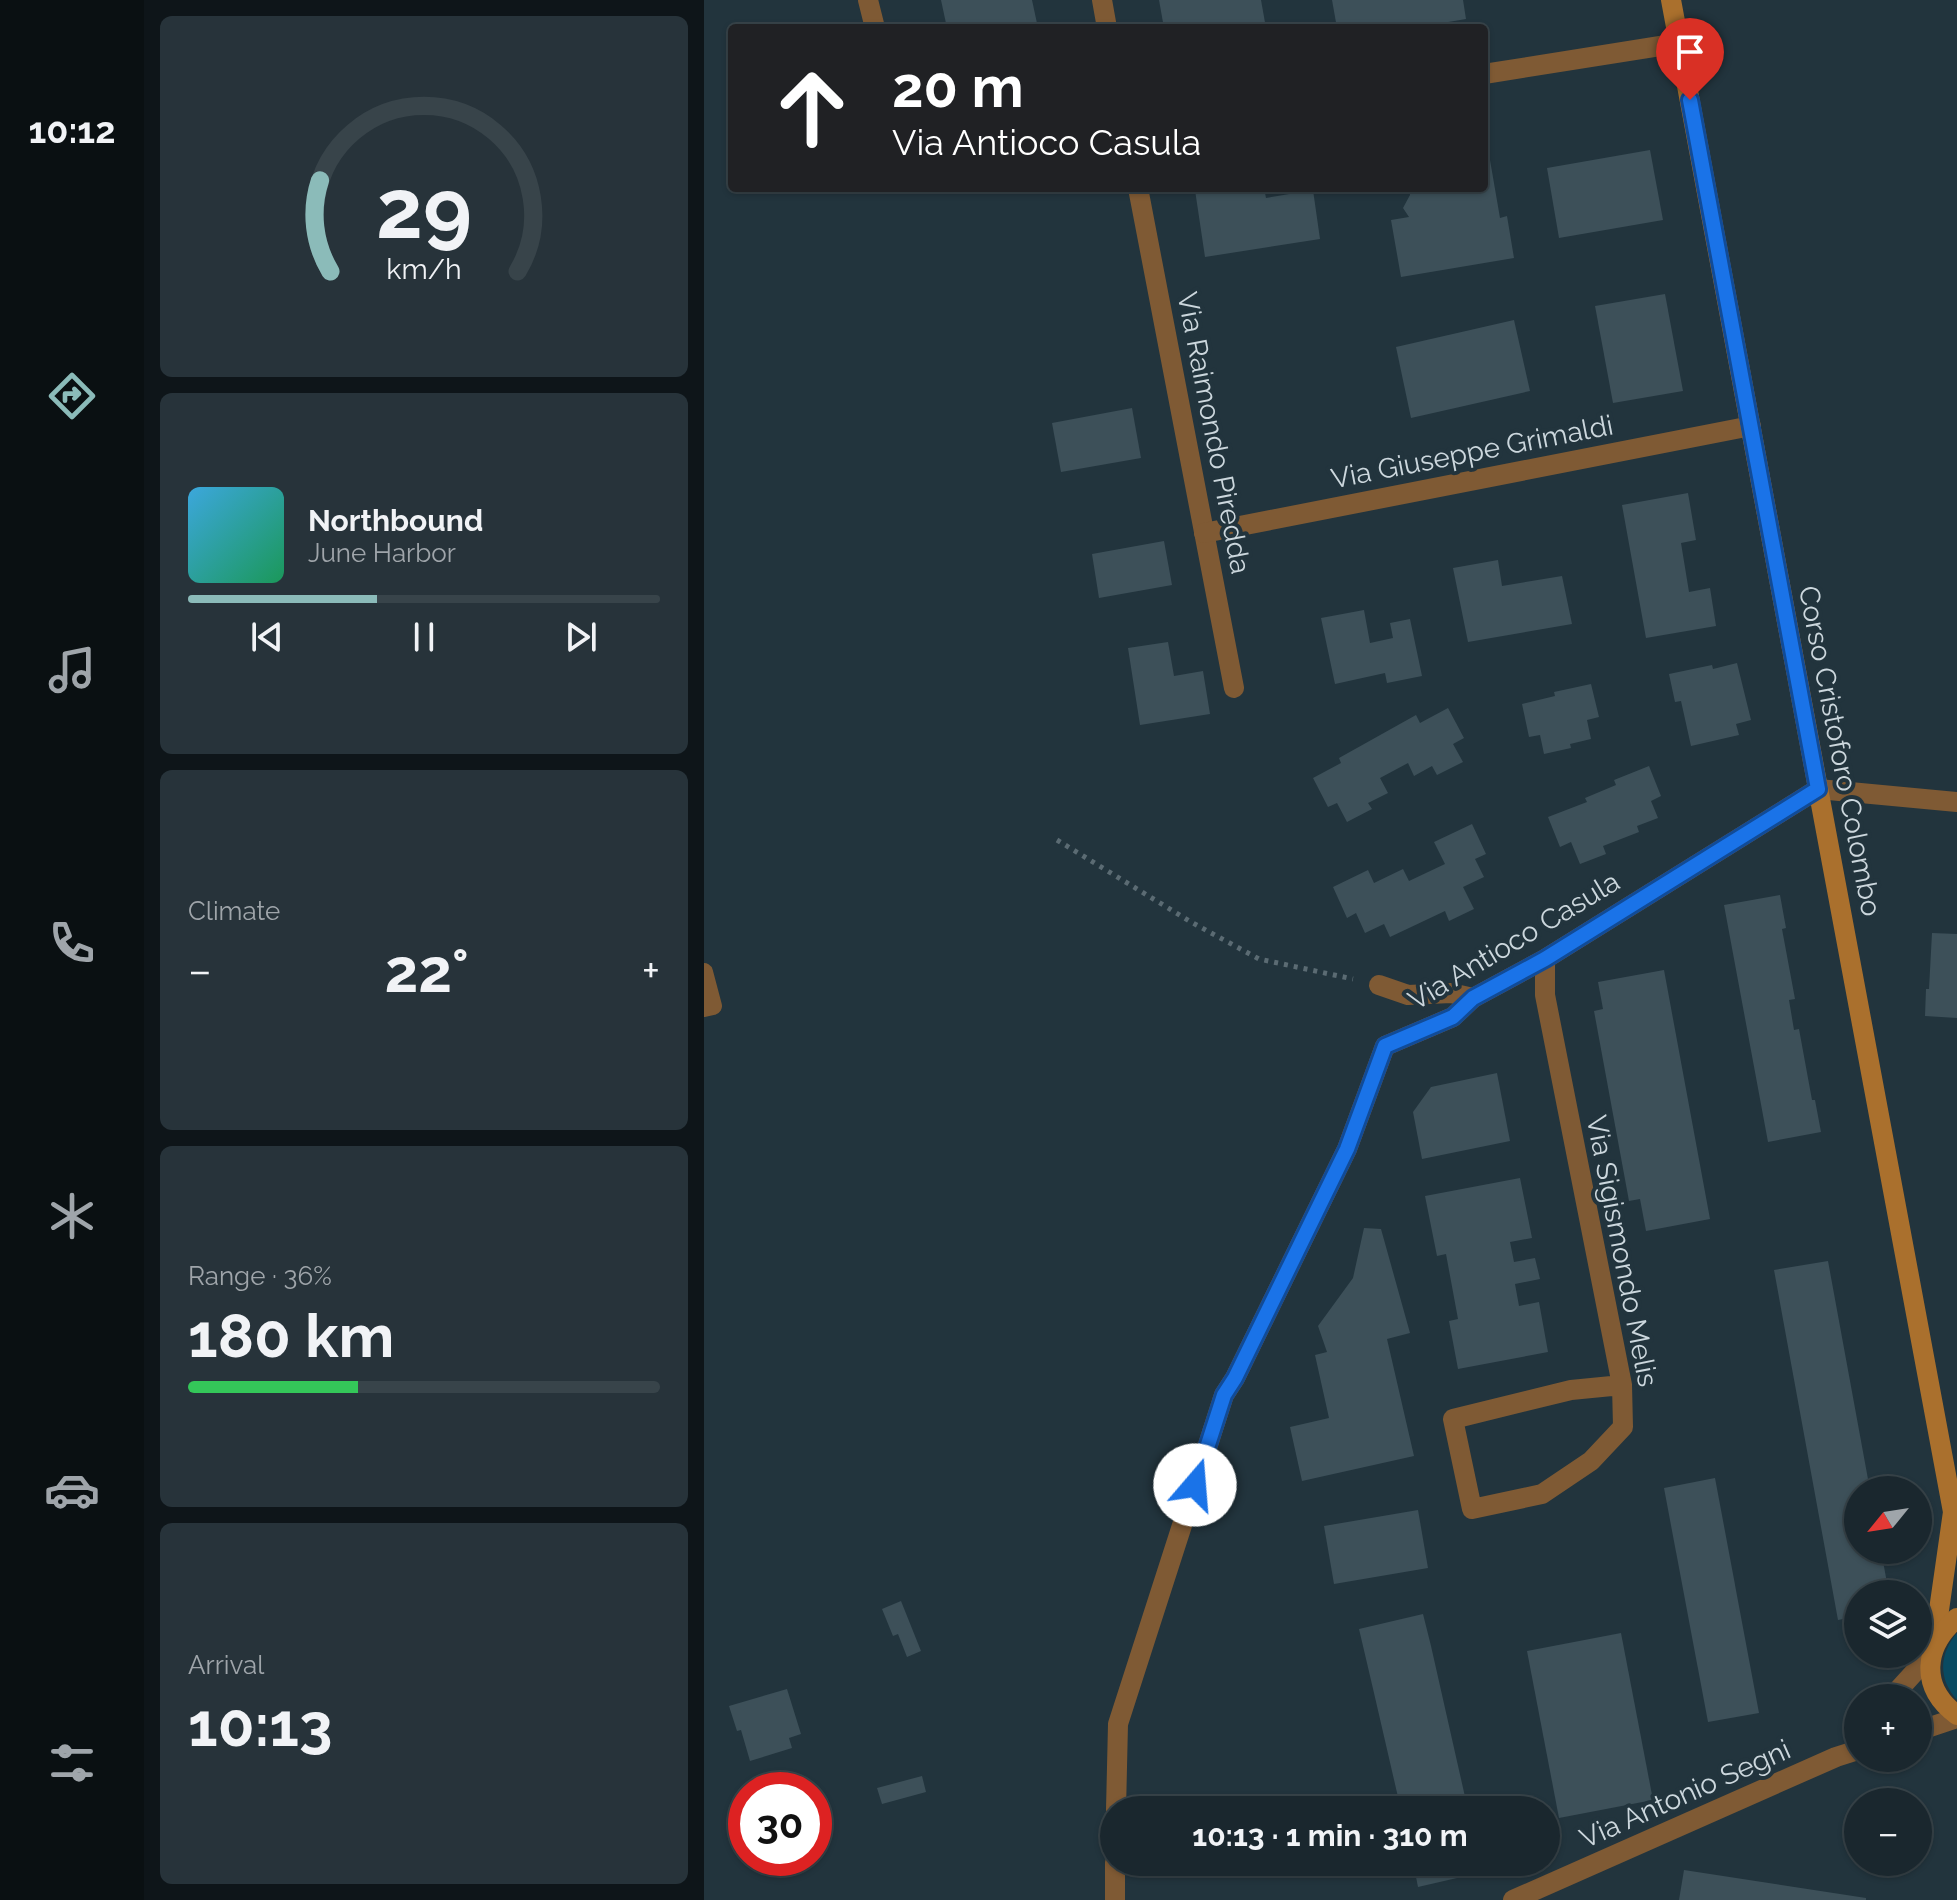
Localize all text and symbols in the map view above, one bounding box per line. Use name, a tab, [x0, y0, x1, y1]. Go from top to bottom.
pin	[1656, 18, 1724, 100]
icon: arrive	[1668, 30, 1712, 74]
text: 20 m	[892, 54, 1024, 120]
icon: ahead	[760, 56, 864, 160]
text: 10:12	[29, 109, 115, 151]
text: Via Antioco Casula	[892, 121, 1201, 163]
text: 29	[376, 160, 472, 257]
text: km/h	[386, 253, 462, 287]
street label: Via Raimondo Piredda	[1170, 289, 1258, 577]
icon: directions	[44, 368, 100, 424]
street label: Via Giuseppe Grimaldi	[1328, 408, 1616, 496]
text: Northbound	[308, 503, 483, 538]
text: June Harbor	[308, 538, 456, 568]
street label: Corso Cristoforo Colombo	[1792, 583, 1888, 919]
icon: previous	[245, 615, 289, 659]
icon: pause	[402, 615, 446, 659]
icon: next	[559, 615, 603, 659]
icon: music	[44, 642, 100, 698]
street label: Via Antioco Casula	[1402, 865, 1626, 1017]
text: Climate	[188, 896, 280, 926]
icon: phone	[44, 915, 100, 971]
text: 22°	[385, 936, 469, 1006]
text: −	[188, 945, 212, 996]
text: +	[642, 945, 660, 996]
street label: Via Sigismondo Melis	[1580, 1113, 1664, 1389]
icon: climate	[44, 1188, 100, 1244]
text: Range · 36%	[188, 1261, 332, 1291]
text: 180 km	[188, 1301, 394, 1371]
position arrow	[1153, 1443, 1237, 1527]
icon: car	[44, 1462, 100, 1518]
north arrow	[1844, 1476, 1932, 1564]
map controls	[1844, 1476, 1932, 1876]
button: layers	[1844, 1580, 1932, 1668]
text: Arrival	[188, 1650, 264, 1680]
button: +	[1844, 1684, 1932, 1772]
text: 10:13	[188, 1690, 332, 1760]
street label: Via Antonio Segni	[1575, 1733, 1795, 1855]
icon: filters	[44, 1735, 100, 1791]
speed limit sign: 30	[728, 1772, 832, 1876]
button: −	[1844, 1788, 1932, 1876]
text: 10:13 · 1 min · 310 m	[1192, 1818, 1468, 1853]

